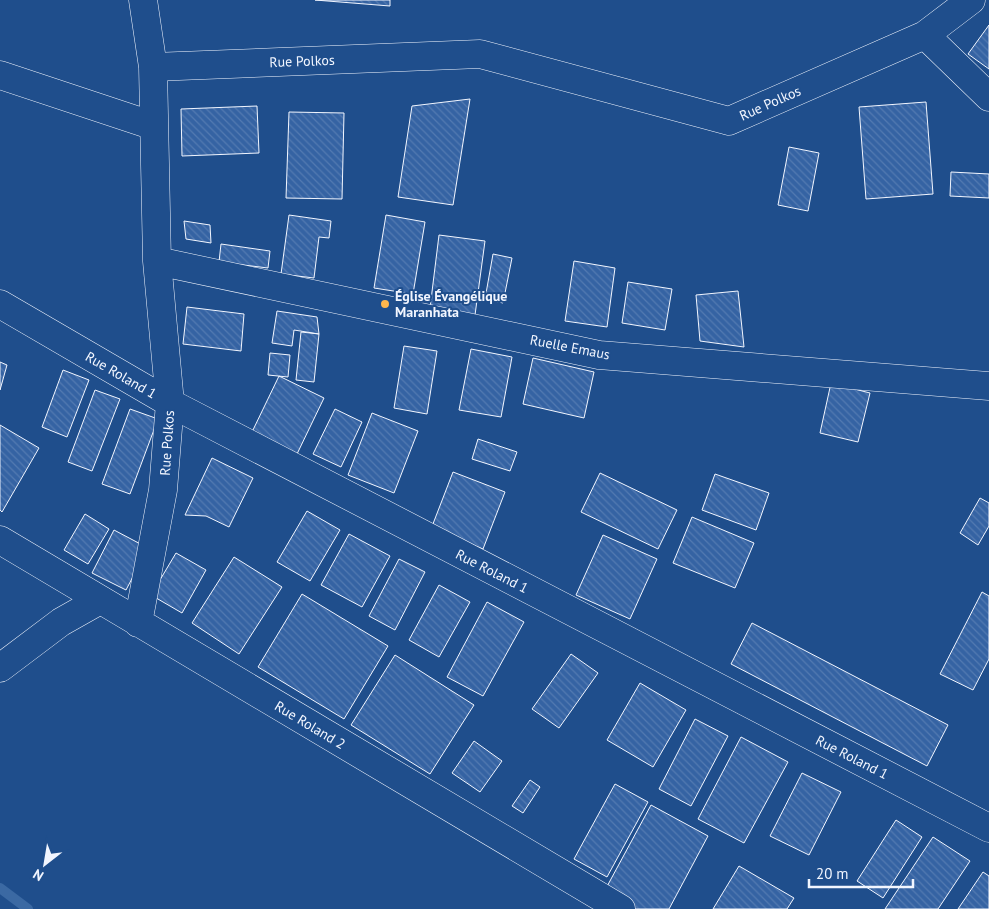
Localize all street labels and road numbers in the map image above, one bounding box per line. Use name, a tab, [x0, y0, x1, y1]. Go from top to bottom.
street label: Rue Polkos	[269, 51, 335, 71]
street label: Rue Polkos	[736, 81, 804, 125]
street label: Ruelle Emaus	[528, 330, 612, 364]
street label: Rue Roland 1	[82, 347, 160, 403]
street label: Rue Polkos	[156, 410, 178, 476]
street label: Rue Roland 1	[453, 545, 531, 597]
street label: Rue Roland 2	[271, 697, 349, 753]
street label: Rue Roland 1	[813, 731, 891, 783]

